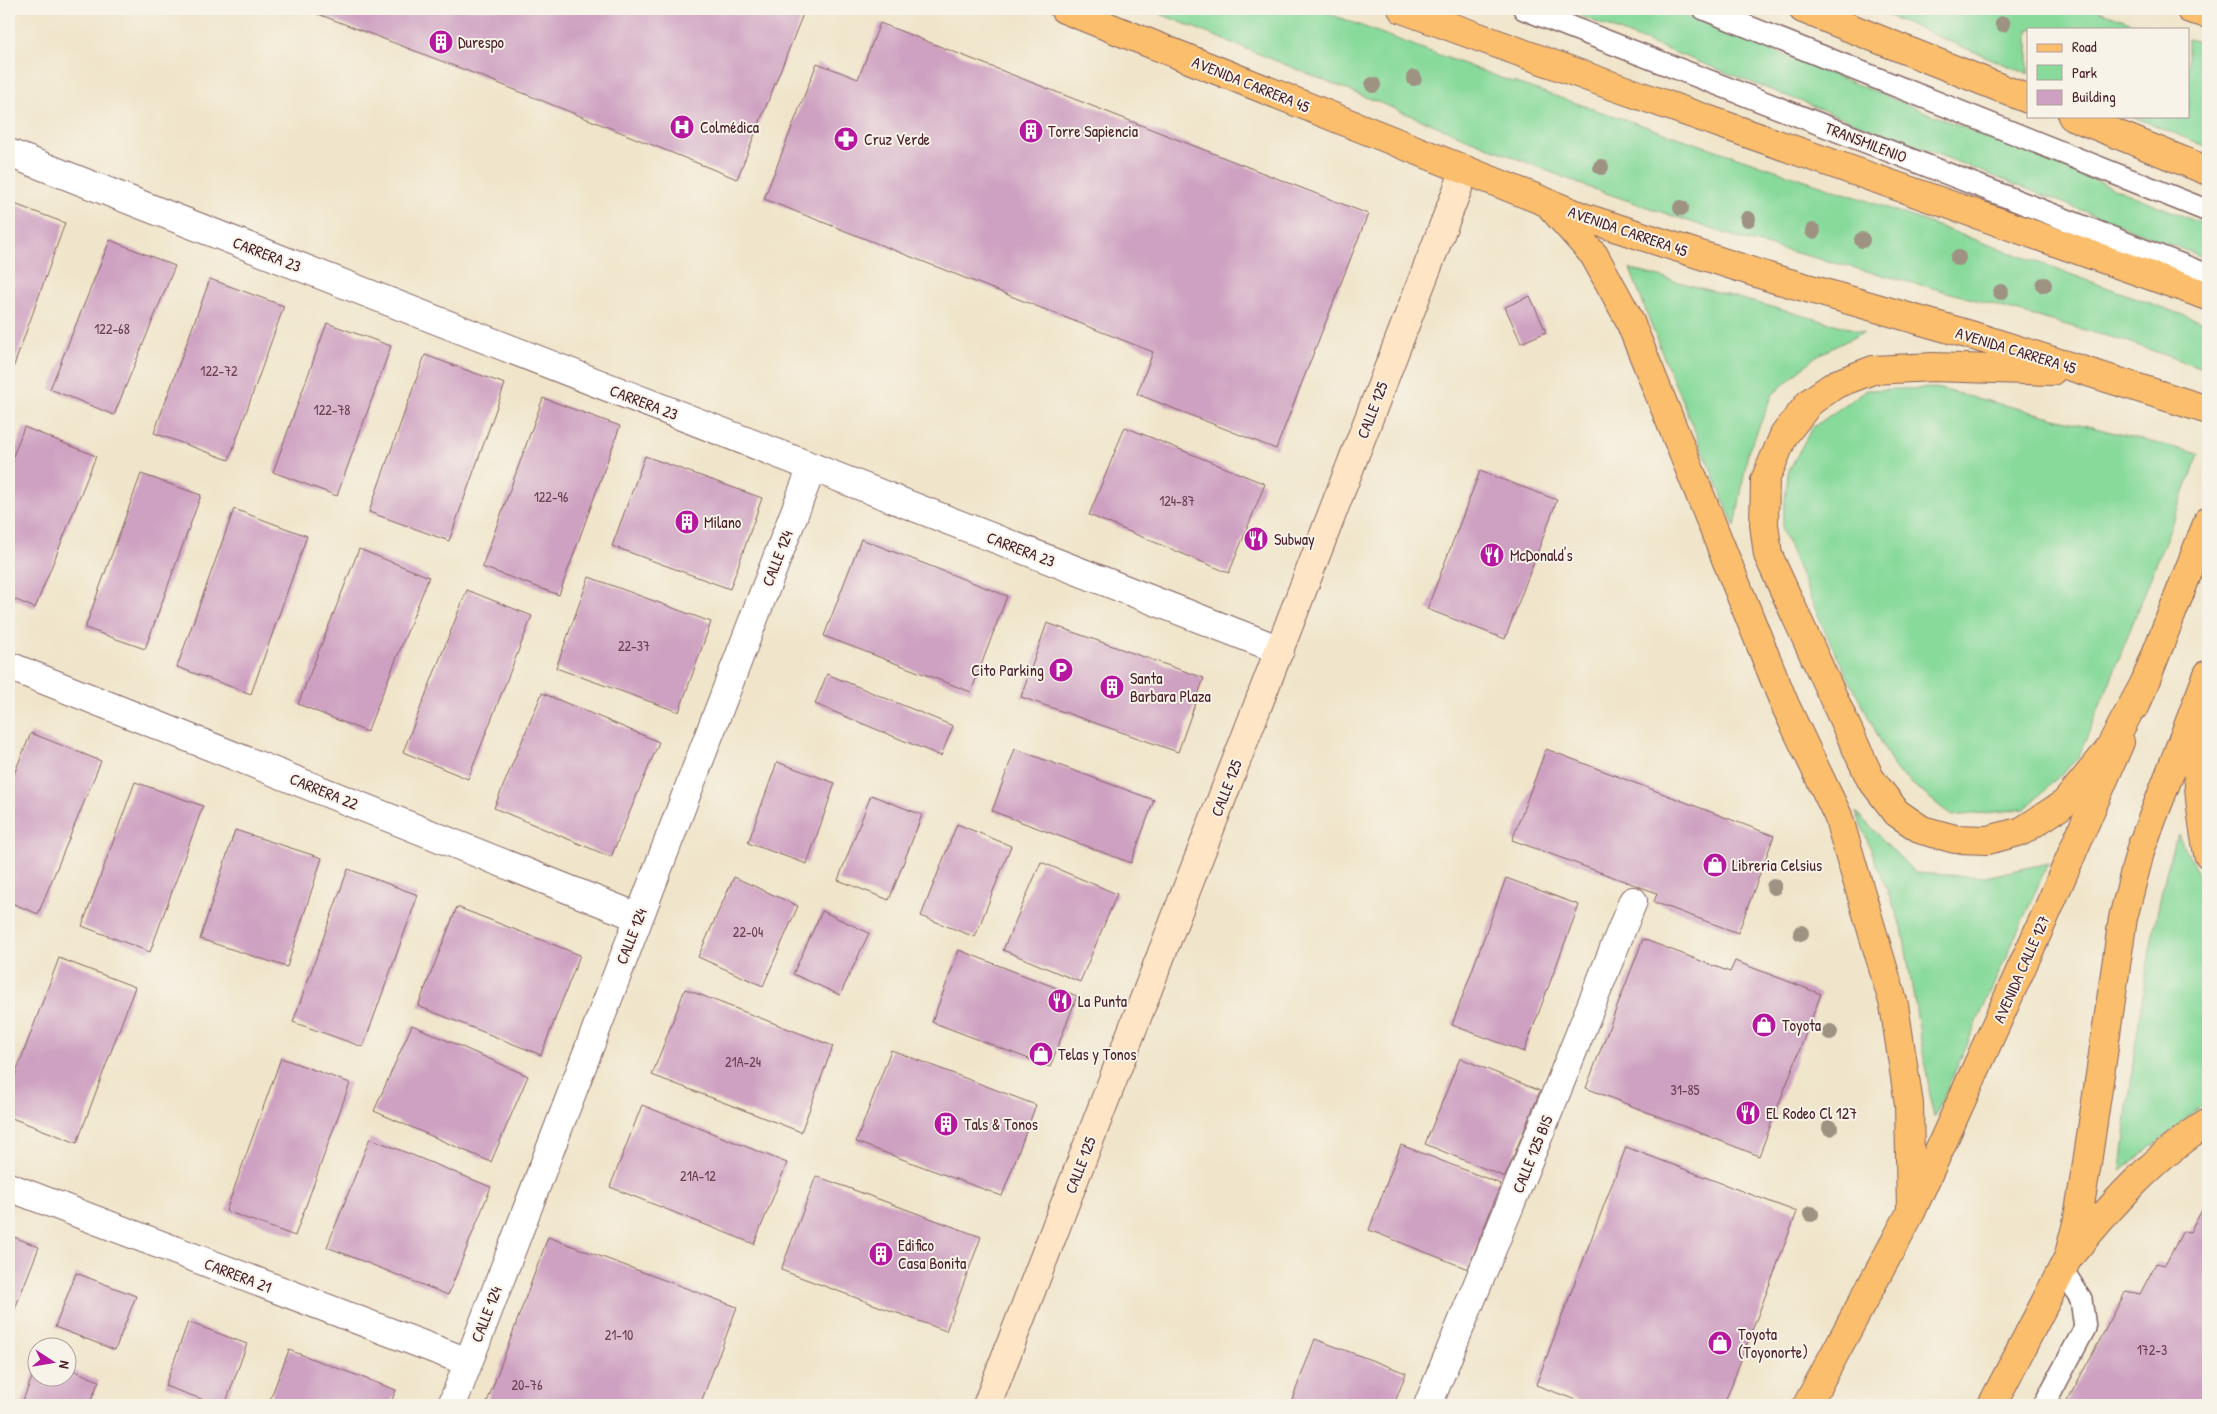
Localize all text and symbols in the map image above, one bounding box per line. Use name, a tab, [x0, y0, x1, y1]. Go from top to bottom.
legend	[2027, 28, 2190, 118]
building icon: Durespo	[428, 29, 454, 55]
place label: Durespo	[458, 31, 505, 53]
text: Road	[2072, 36, 2097, 57]
street label: AVENIDA CARRERA 45	[1189, 50, 1313, 118]
text: Park	[2072, 62, 2097, 83]
text: Building	[2072, 86, 2116, 107]
hospital icon: Colmédica	[669, 114, 695, 140]
place label: Colmédica	[700, 116, 759, 138]
street label: TRANSMILENIO	[1822, 116, 1910, 168]
building icon: Torre Sapiencia	[1018, 118, 1044, 144]
place label: Torre Sapiencia	[1048, 120, 1138, 142]
pharmacy icon: Cruz Verde	[833, 126, 859, 152]
place label: Cruz Verde	[864, 128, 931, 150]
street label: AVENIDA CARRERA 45	[1565, 200, 1691, 262]
street label: CARRERA 23	[230, 231, 304, 277]
house number: 122-68	[94, 319, 130, 338]
street label: AVENIDA CARRERA 45	[1953, 321, 2079, 379]
house number: 122-72	[200, 361, 238, 380]
street label: CALLE 125	[1351, 378, 1393, 442]
street label: CARRERA 23	[607, 379, 681, 425]
house number: 122-78	[314, 400, 350, 419]
house number: 122-96	[534, 487, 569, 506]
house number: 124-87	[1159, 491, 1195, 510]
building icon: Milano	[674, 509, 700, 535]
place label: Milano	[704, 511, 742, 533]
street label: CARRERA 23	[984, 526, 1058, 572]
restaurant icon: Subway	[1243, 526, 1269, 552]
street label: CALLE 124	[756, 527, 798, 589]
place label: Subway	[1274, 528, 1315, 550]
restaurant icon: McDonald's	[1479, 542, 1505, 568]
place label: McDonald's	[1510, 544, 1573, 566]
house number: 22-37	[618, 636, 650, 655]
parking icon: Cito Parking	[1048, 657, 1074, 683]
place label: Cito Parking	[971, 659, 1044, 681]
place label: Santa Barbara Plaza	[1130, 667, 1211, 707]
building icon: Santa Barbara Plaza	[1099, 674, 1125, 700]
street label: CALLE 125	[1205, 756, 1247, 820]
street label: CARRERA 22	[287, 767, 362, 815]
shop icon: Libreria Celsius	[1702, 852, 1728, 878]
place label: Libreria Celsius	[1732, 854, 1822, 876]
street label: CALLE 124	[610, 905, 652, 967]
street label: AVENIDA CALLE 127	[1987, 912, 2055, 1026]
house number: 22-04	[733, 922, 763, 941]
restaurant icon: La Punta	[1047, 988, 1073, 1014]
place label: La Punta	[1078, 990, 1127, 1012]
shop icon: Toyota	[1751, 1012, 1777, 1038]
place label: Toyota	[1782, 1014, 1821, 1036]
shop icon: Telas y Tonos	[1028, 1041, 1054, 1067]
place label: Telas y Tonos	[1058, 1043, 1136, 1065]
house number: 21A-24	[725, 1052, 761, 1071]
house number: 31-85	[1671, 1080, 1700, 1099]
restaurant icon: EL Rodeo Cl 127	[1735, 1100, 1761, 1126]
place label: EL Rodeo Cl 127	[1766, 1102, 1857, 1124]
building icon: Tals & Tonos	[933, 1111, 959, 1137]
street label: CALLE 125 BIS	[1506, 1111, 1558, 1196]
place label: Tals & Tonos	[964, 1113, 1038, 1135]
street label: CALLE 125	[1059, 1133, 1101, 1197]
house number: 21A-12	[680, 1166, 716, 1185]
place label: Edifico Casa Bonita	[898, 1234, 966, 1274]
building icon: Edifico Casa Bonita	[868, 1241, 894, 1267]
street label: CARRERA 21	[201, 1252, 275, 1298]
street label: CALLE 124	[465, 1283, 507, 1345]
place label: Toyota (Toyonorte)	[1738, 1323, 1808, 1363]
house number: 21-10	[605, 1325, 633, 1344]
shop icon: Toyota (Toyonorte)	[1707, 1330, 1733, 1356]
north arrow	[28, 1336, 78, 1386]
house number: 172-3	[2137, 1340, 2167, 1359]
text: N	[55, 1359, 75, 1371]
house number: 20-76	[512, 1375, 543, 1394]

